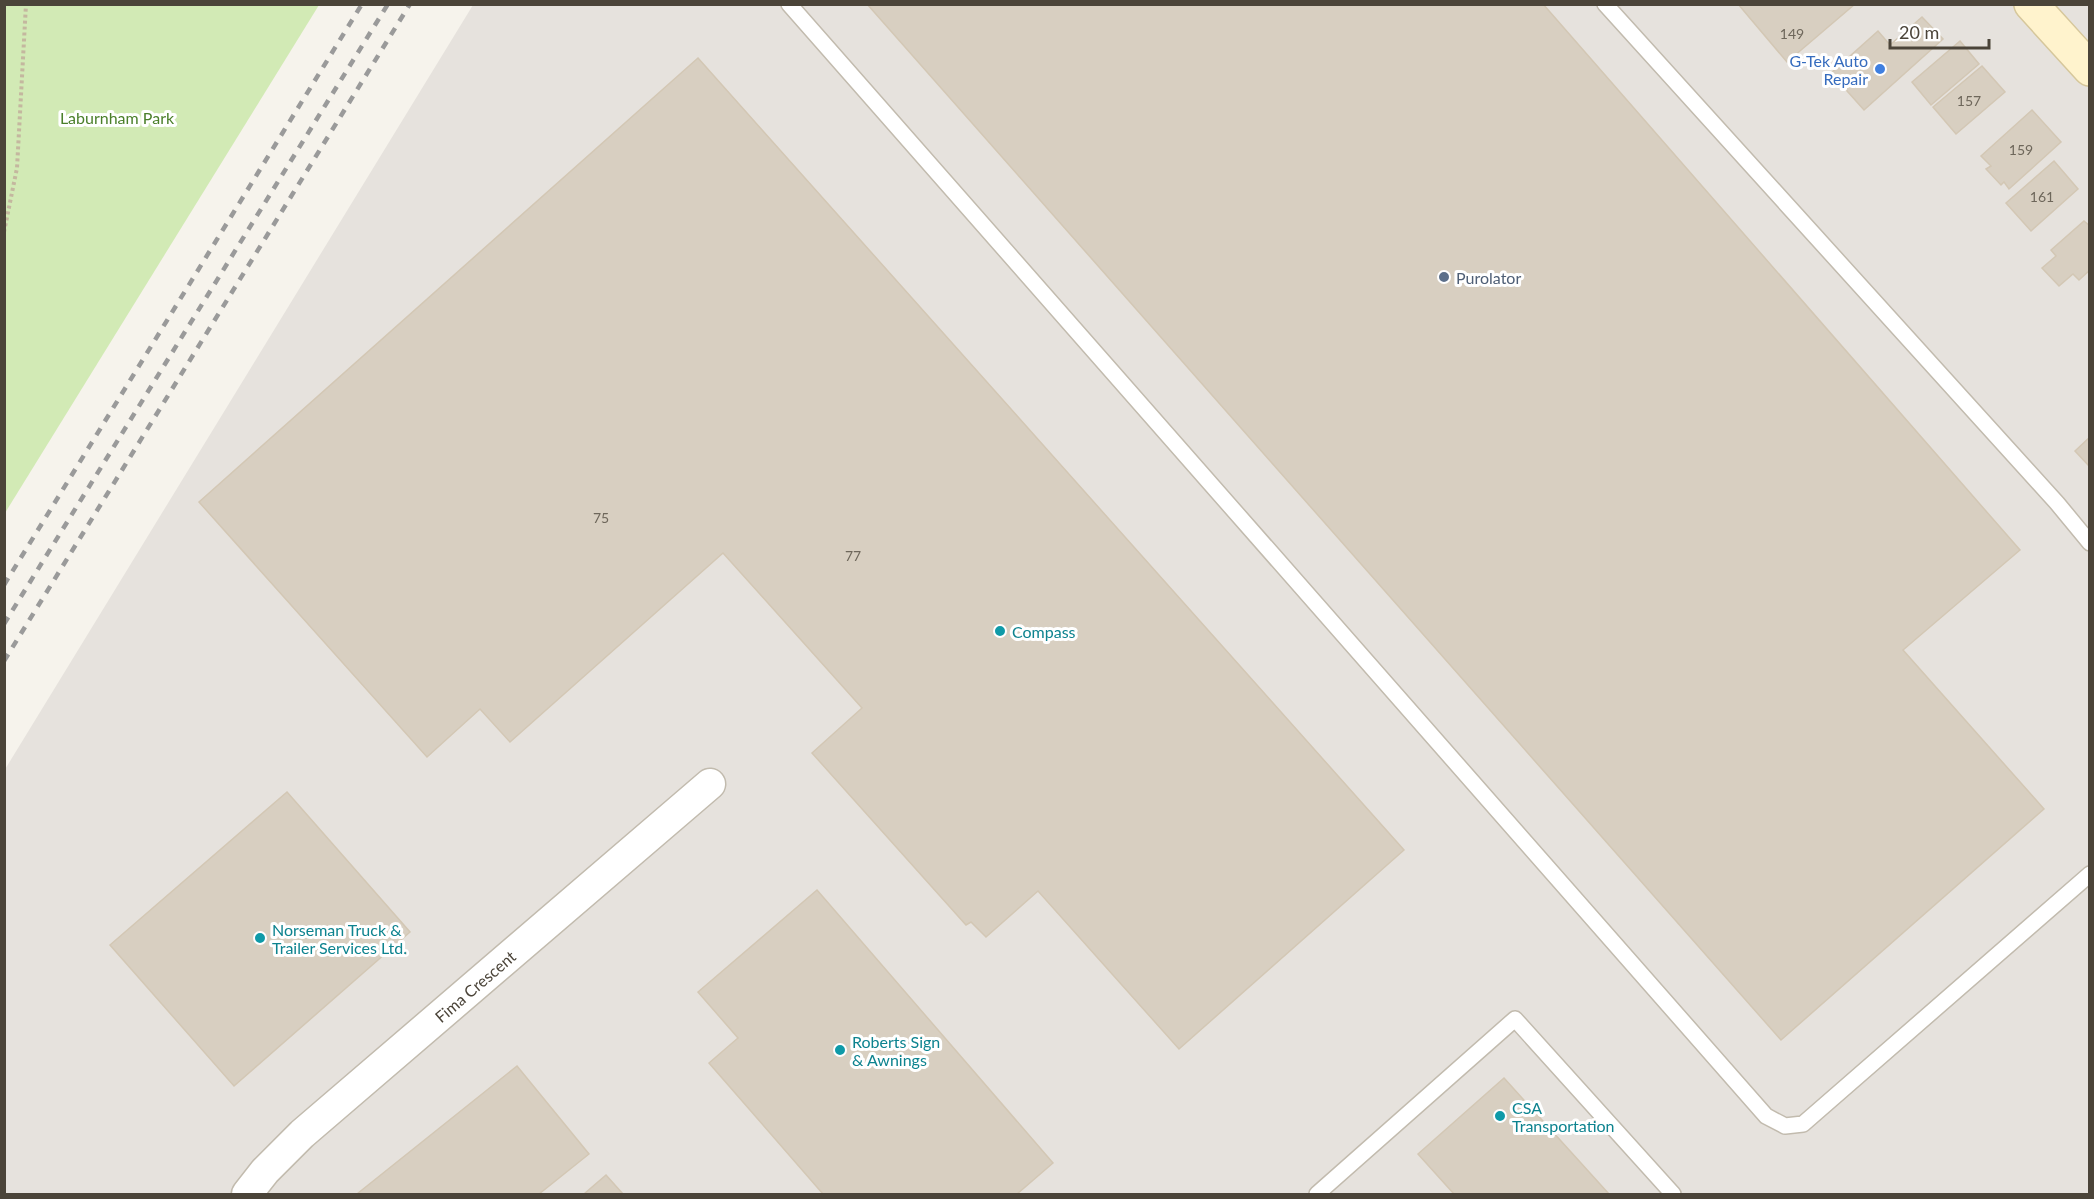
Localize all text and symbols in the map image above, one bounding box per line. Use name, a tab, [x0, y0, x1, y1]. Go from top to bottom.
scale bar	[1890, 12, 1989, 50]
text: 20 m	[1899, 21, 1939, 43]
house number: 149	[1780, 25, 1804, 42]
place label: G-Tek Auto Repair	[1789, 51, 1868, 88]
marker: G-Tek Auto Repair	[1873, 62, 1887, 76]
house number: 157	[1957, 92, 1981, 109]
park label: Laburnham Park	[60, 108, 175, 127]
house number: 159	[2009, 141, 2033, 158]
house number: 161	[2030, 188, 2054, 205]
place label: Purolator	[1456, 268, 1521, 287]
marker: Purolator	[1437, 270, 1451, 284]
house number: 75	[593, 509, 609, 526]
house number: 77	[845, 547, 861, 564]
place label: Compass	[1012, 622, 1076, 641]
marker: Compass	[993, 624, 1007, 638]
place label: Norseman Truck & Trailer Services Ltd.	[272, 920, 407, 957]
marker: Norseman Truck & Trailer Services Ltd.	[253, 931, 267, 945]
street label: Fima Crescent	[430, 946, 519, 1026]
place label: Roberts Sign & Awnings	[852, 1032, 940, 1069]
marker: Roberts Sign & Awnings	[833, 1043, 847, 1057]
place label: CSA Transportation	[1512, 1098, 1615, 1135]
marker: CSA Transportation	[1493, 1109, 1507, 1123]

